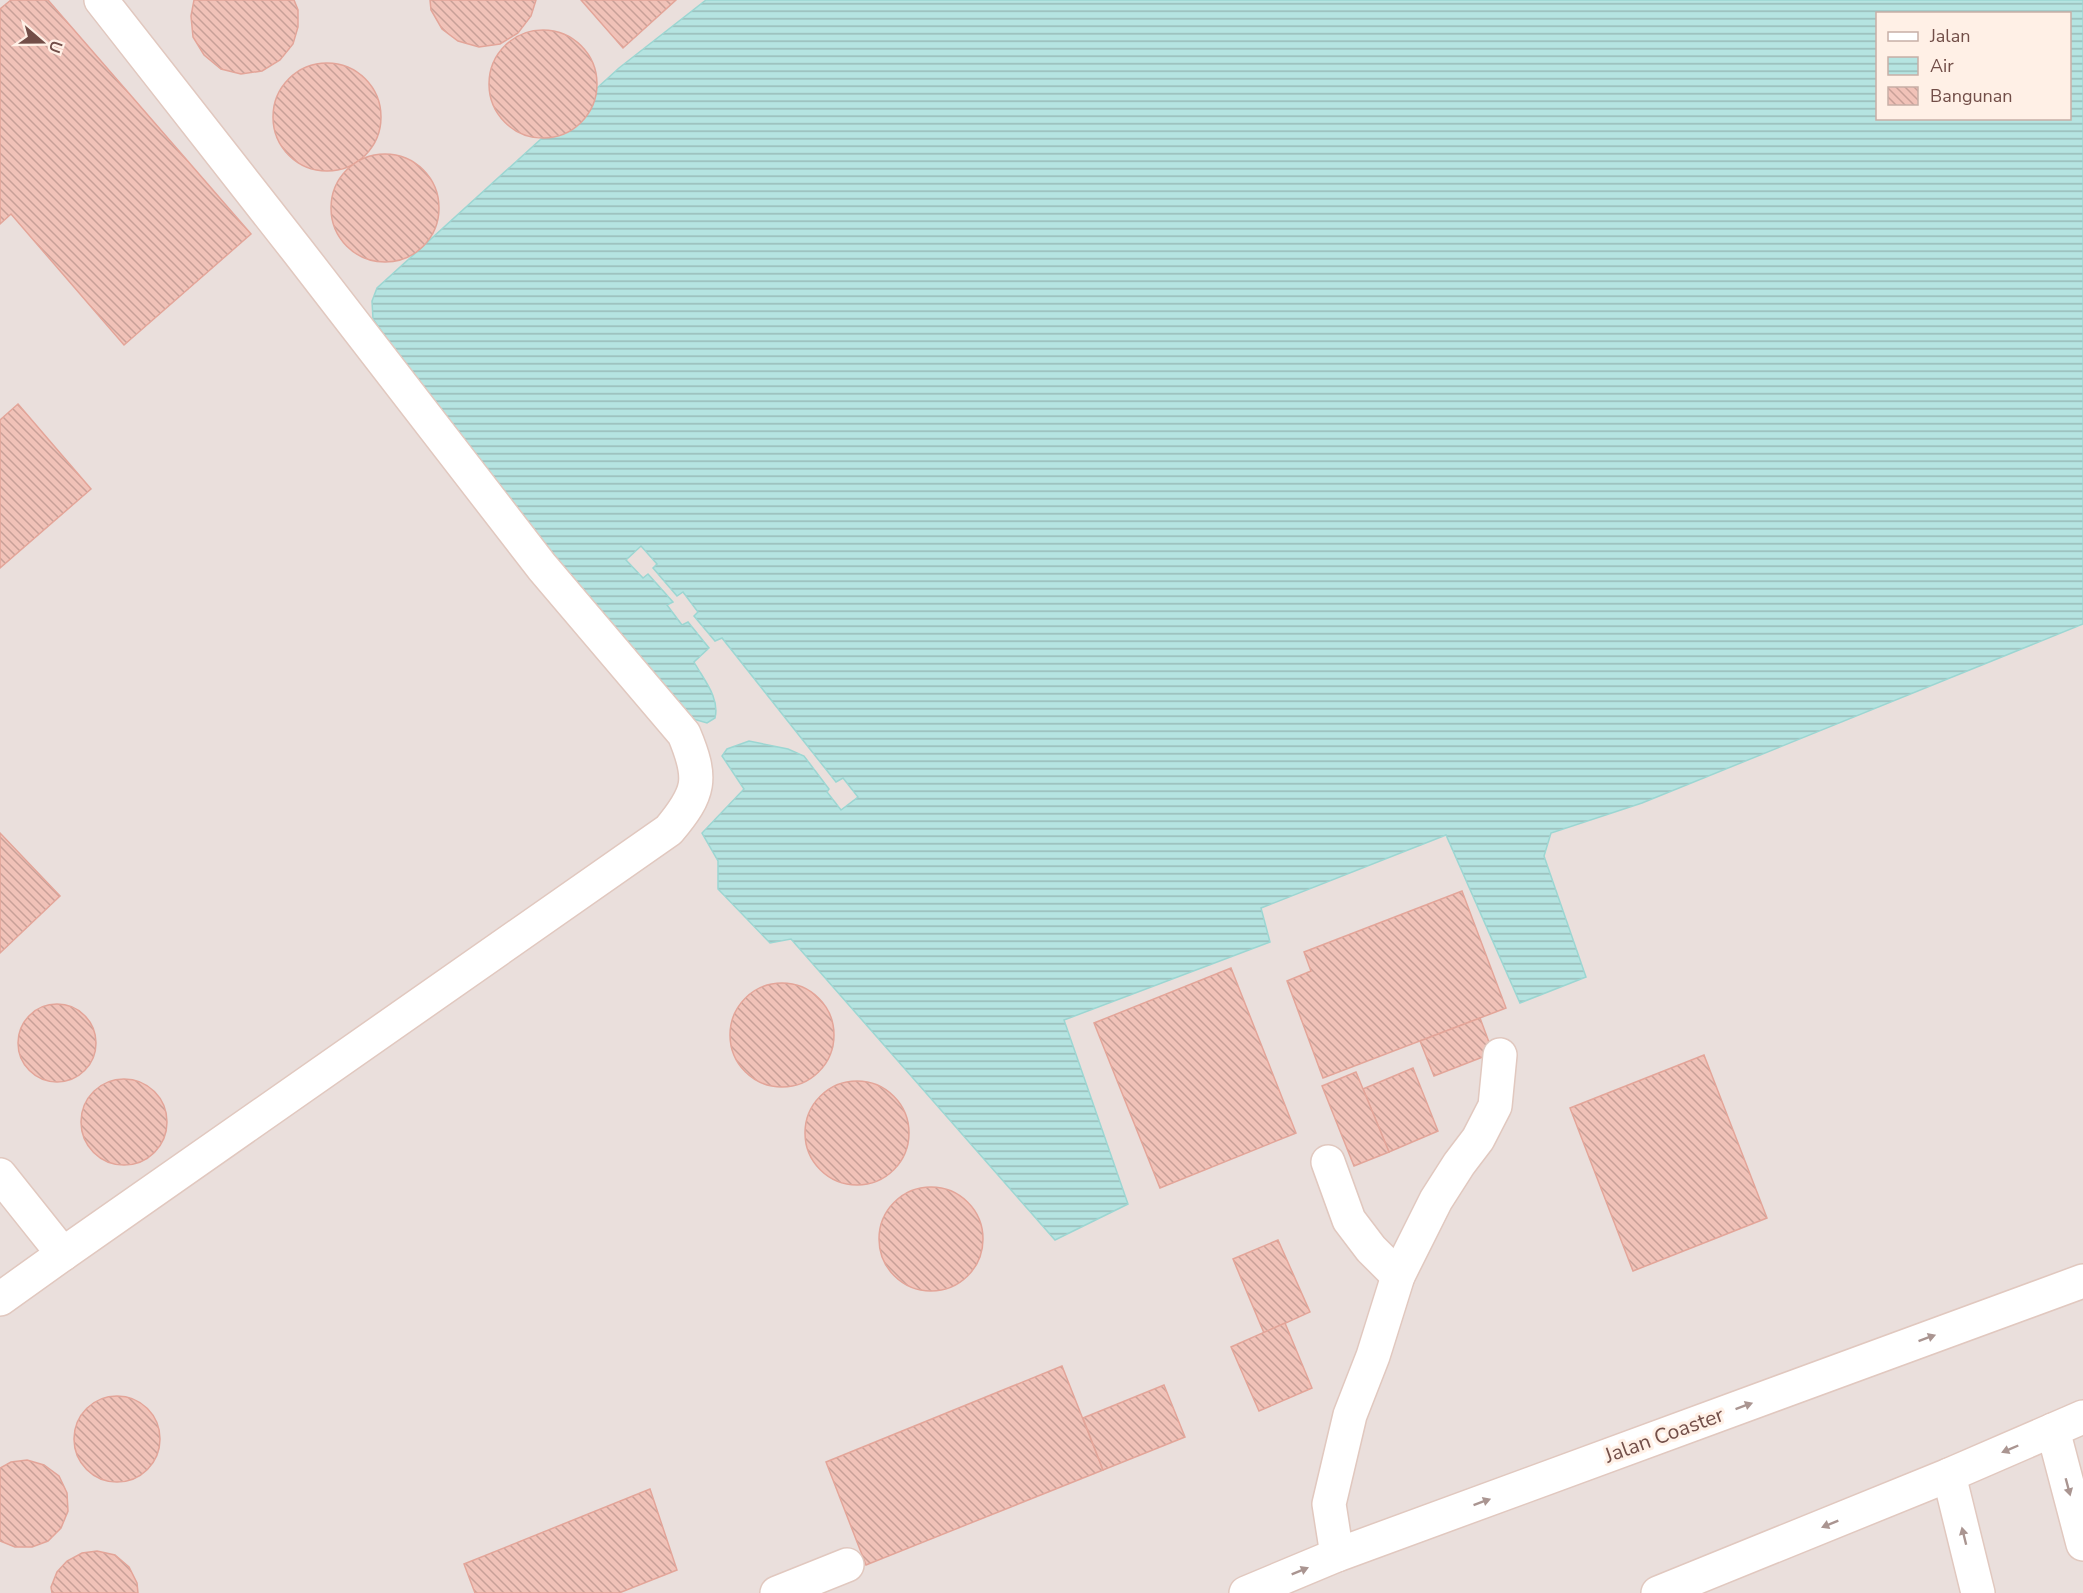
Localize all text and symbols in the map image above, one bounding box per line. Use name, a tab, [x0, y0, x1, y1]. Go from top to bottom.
north arrow	[12, 12, 72, 72]
legend	[1876, 12, 2071, 120]
text: Jalan	[1929, 24, 1970, 48]
text: U	[43, 37, 68, 56]
text: Air	[1930, 54, 1954, 78]
text: Bangunan	[1930, 84, 2013, 108]
one-way arrow	[1918, 1333, 1936, 1343]
street label: Jalan Coaster	[1600, 1400, 1728, 1470]
one-way arrow	[1735, 1400, 1753, 1410]
one-way arrow	[2001, 1445, 2019, 1454]
one-way arrow	[2064, 1478, 2073, 1496]
one-way arrow	[1473, 1497, 1491, 1506]
one-way arrow	[1821, 1520, 1839, 1529]
one-way arrow	[1959, 1527, 1969, 1545]
one-way arrow	[1291, 1566, 1309, 1576]

